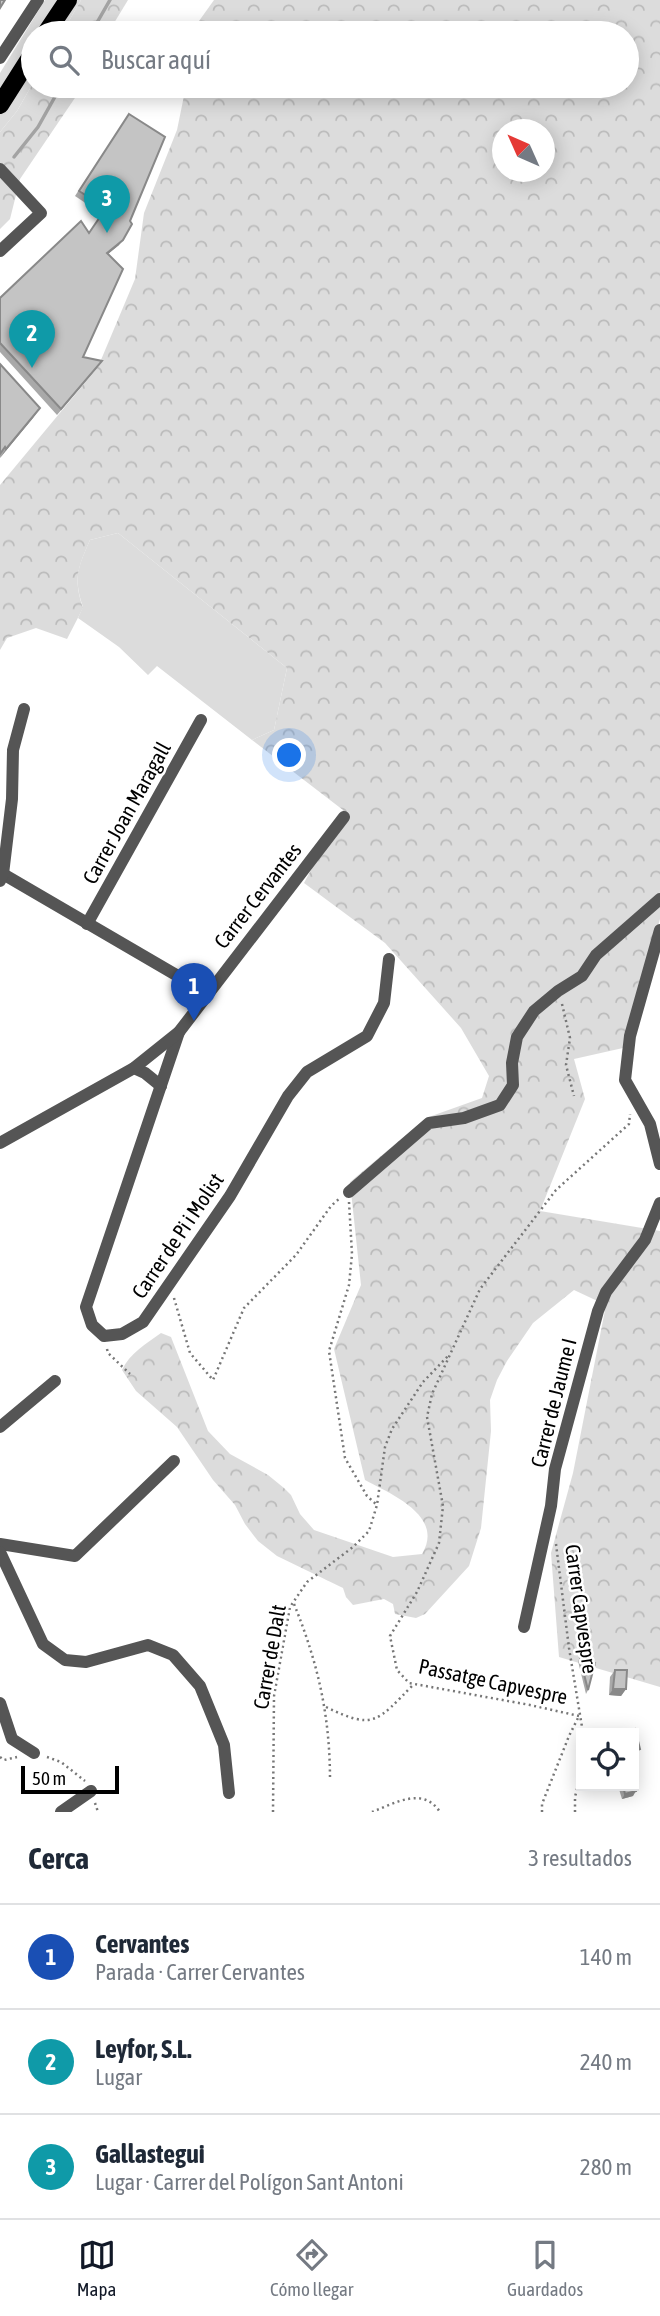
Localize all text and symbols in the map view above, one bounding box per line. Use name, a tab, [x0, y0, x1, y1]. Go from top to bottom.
search box	[21, 21, 639, 98]
icon: search	[45, 41, 83, 79]
text: Buscar aquí	[101, 45, 211, 75]
north arrow	[492, 119, 555, 182]
pin: 3	[84, 175, 130, 233]
pin: 2	[9, 310, 55, 368]
street label: Carrer Joan Maragall	[77, 737, 175, 888]
your location	[272, 738, 306, 772]
street label: Carrer Cervantes	[209, 838, 306, 953]
pin: 1	[171, 963, 217, 1021]
street label: Carrer de Pi i Molist	[126, 1168, 228, 1303]
street label: Carrer de Jaume I	[525, 1336, 581, 1470]
street label: Carrer Capvespre	[561, 1543, 603, 1675]
street label: Carrer de Dalt	[248, 1603, 290, 1711]
street label: Passatge Capvespre	[417, 1654, 570, 1708]
map controls	[576, 1728, 639, 1791]
button: locate	[576, 1728, 639, 1791]
scale bar	[21, 1763, 119, 1795]
text: 50 m	[32, 1767, 66, 1789]
text: Cerca	[28, 1841, 89, 1875]
text: 3 resultados	[528, 1845, 632, 1871]
text: Cervantes	[95, 1929, 190, 1959]
text: 1	[46, 1944, 56, 1970]
text: 140 m	[580, 1944, 632, 1970]
text: Parada · Carrer Cervantes	[95, 1959, 305, 1985]
text: Leyfor, S.L.	[95, 2034, 192, 2064]
text: 2	[46, 2049, 56, 2075]
text: 240 m	[580, 2049, 632, 2075]
text: Lugar	[95, 2064, 142, 2090]
text: Gallastegui	[95, 2139, 205, 2169]
text: 3	[46, 2154, 56, 2180]
text: 280 m	[580, 2154, 632, 2180]
text: Lugar · Carrer del Polígon Sant Antoni	[95, 2169, 404, 2195]
tab: Mapa	[77, 2236, 116, 2300]
tab: Cómo llegar	[270, 2236, 353, 2300]
tab: Guardados	[507, 2236, 583, 2300]

